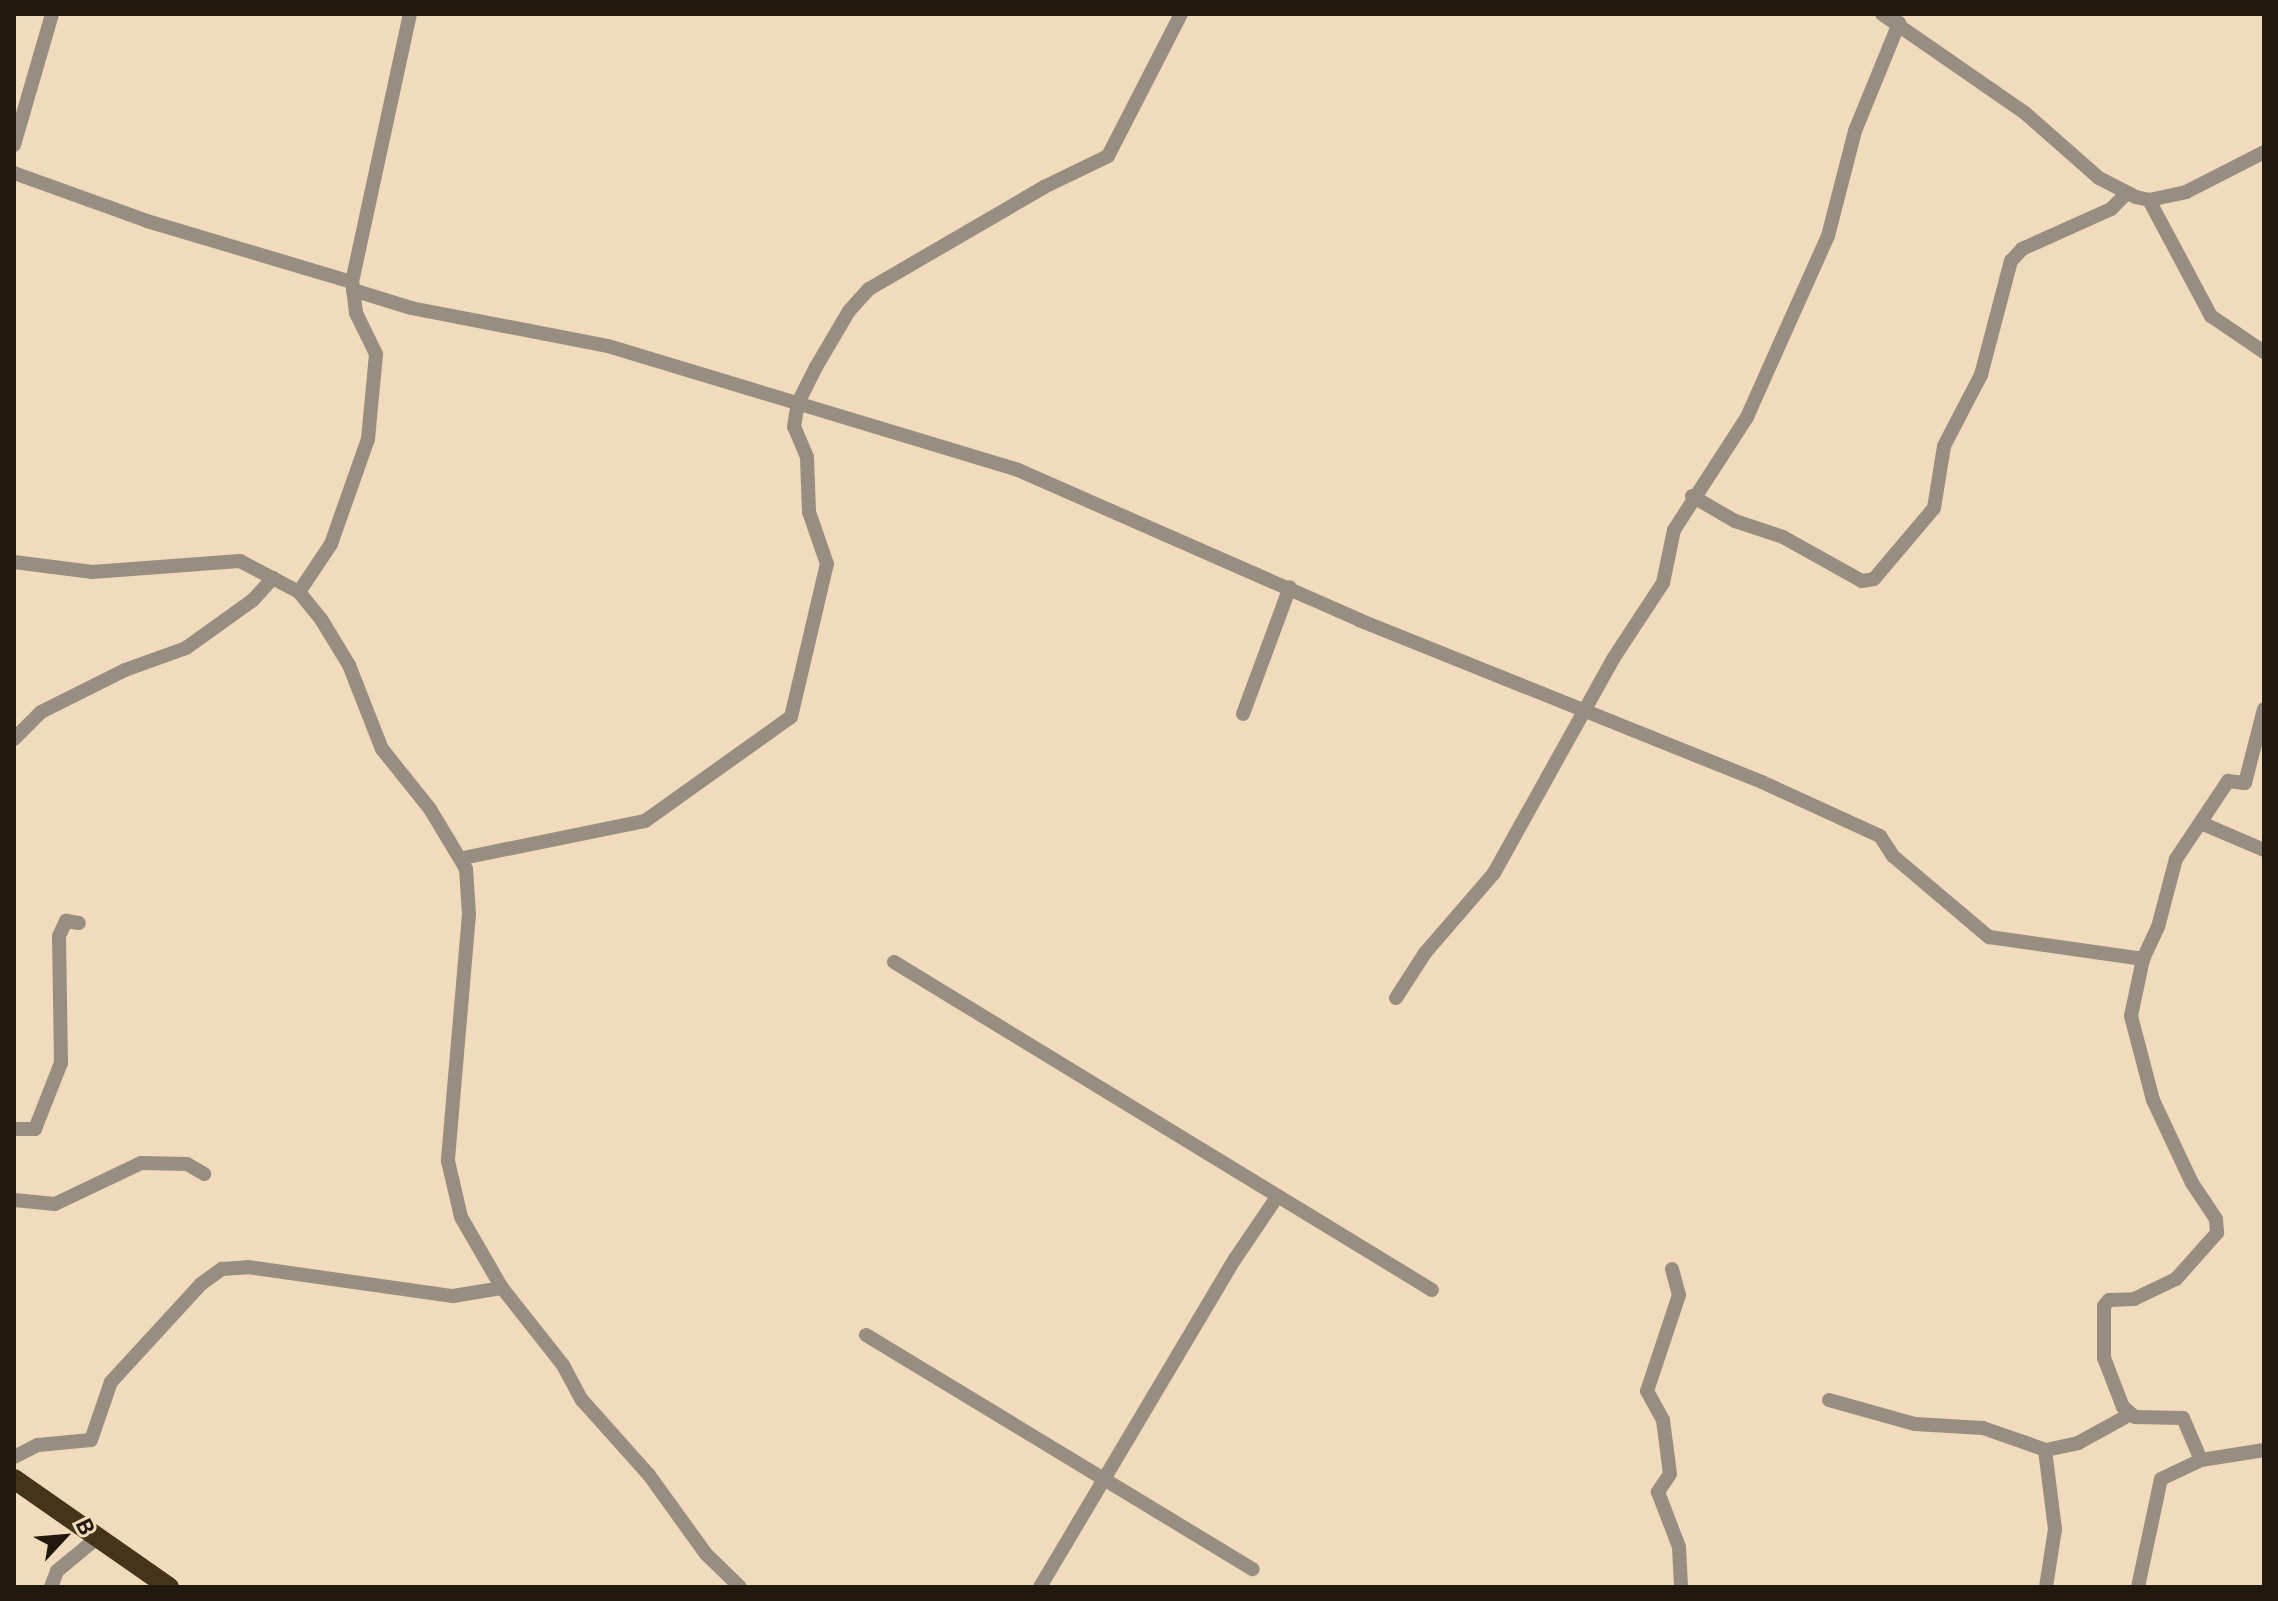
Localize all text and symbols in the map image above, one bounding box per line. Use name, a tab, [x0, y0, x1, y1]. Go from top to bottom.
north arrow	[24, 1497, 104, 1577]
text: B	[71, 1514, 101, 1539]

